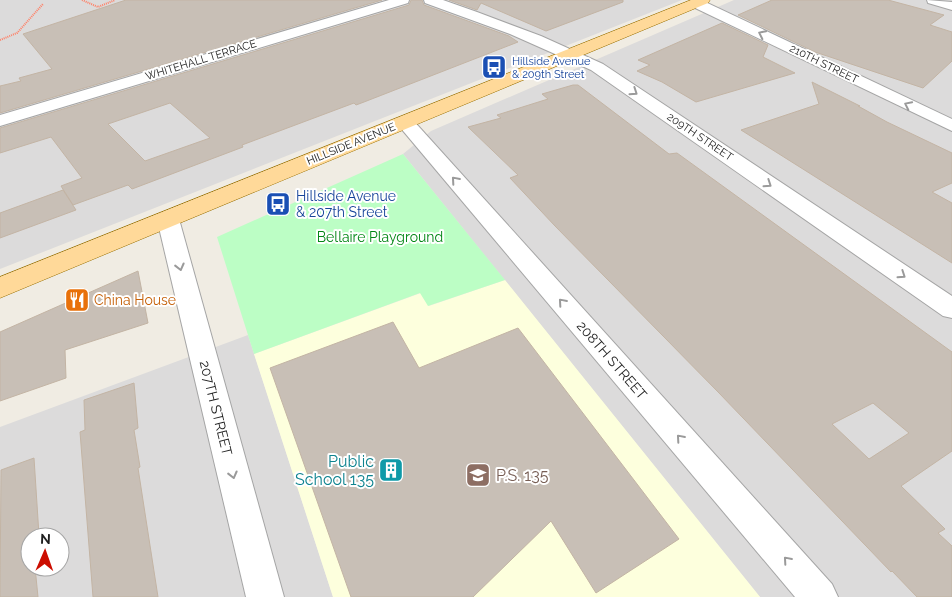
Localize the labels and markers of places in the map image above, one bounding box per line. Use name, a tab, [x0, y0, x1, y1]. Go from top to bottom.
bus stop icon: Hillside Avenue & 209th Street	[481, 54, 507, 80]
place label: Hillside Avenue & 209th Street	[512, 55, 591, 81]
place label: Hillside Avenue & 207th Street	[296, 188, 396, 220]
bus stop icon: Hillside Avenue & 207th Street	[265, 191, 291, 217]
restaurant icon: China House	[64, 287, 90, 313]
place label: China House	[94, 292, 176, 308]
place label: Public School 135	[295, 452, 374, 489]
building icon: Public School 135	[378, 457, 404, 483]
school or university icon: P.S. 135	[465, 462, 491, 488]
place label: P.S. 135	[496, 466, 549, 485]

